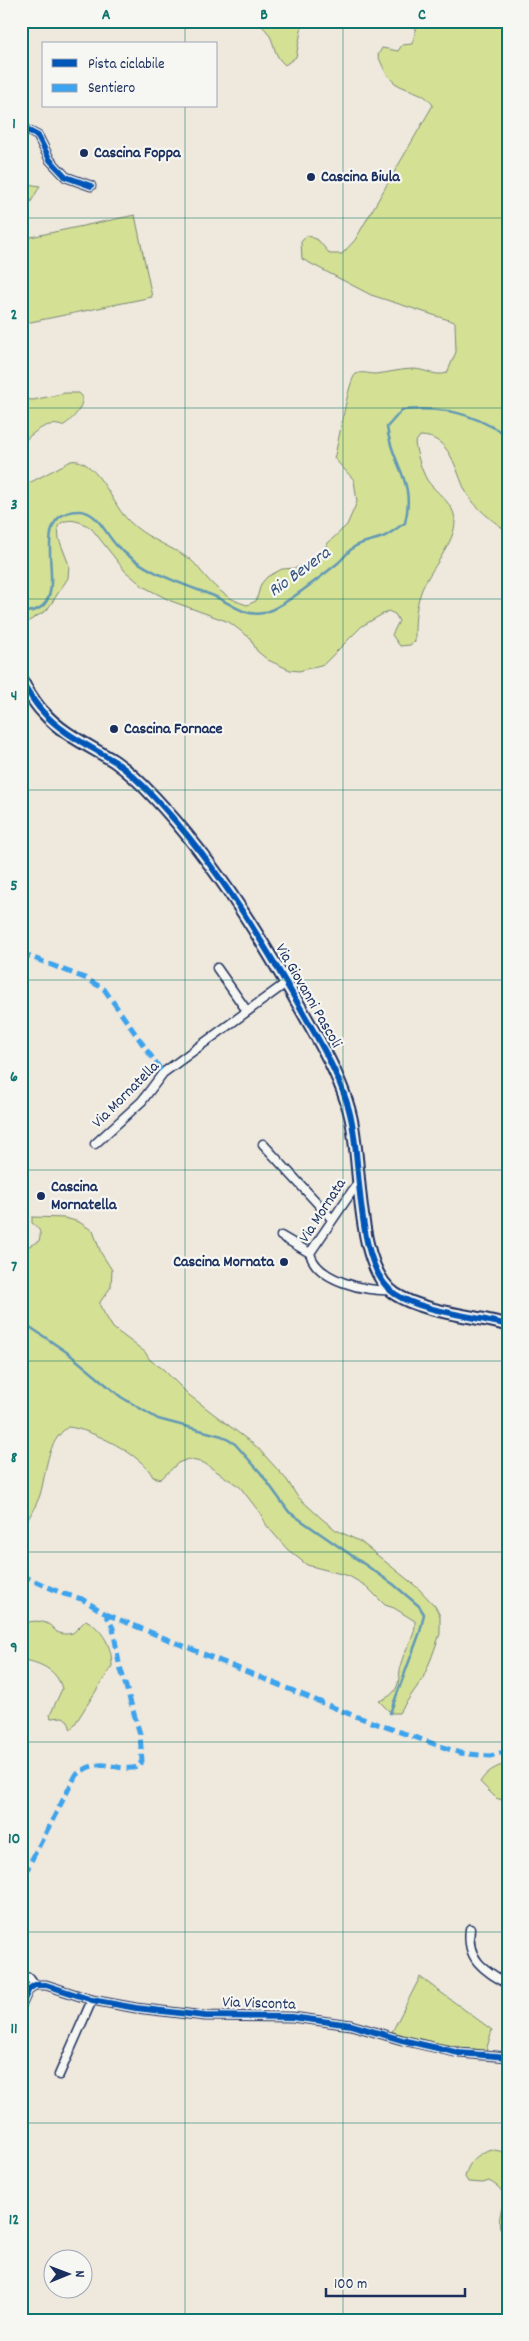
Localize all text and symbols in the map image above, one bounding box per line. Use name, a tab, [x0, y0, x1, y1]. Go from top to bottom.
text: A	[102, 4, 111, 27]
text: B	[260, 4, 268, 27]
text: C	[418, 4, 426, 27]
legend	[42, 42, 218, 108]
text: Pista ciclabile	[88, 54, 165, 76]
text: Sentiero	[88, 78, 136, 100]
text: 1	[12, 113, 16, 136]
place label: Cascina Foppa	[94, 142, 182, 165]
marker: Cascina Foppa	[78, 147, 90, 159]
place label: Cascina Biula	[321, 166, 401, 189]
marker: Cascina Biula	[305, 171, 317, 183]
text: 2	[11, 304, 18, 327]
text: 3	[10, 494, 18, 517]
water label: Rio Bevera	[264, 541, 337, 604]
text: 4	[11, 685, 17, 708]
place label: Cascina Fornace	[124, 718, 223, 741]
marker: Cascina Fornace	[108, 723, 120, 735]
text: 5	[10, 875, 18, 898]
street label: Via Giovanni Pascoli	[269, 939, 347, 1053]
street label: Via Mornatella	[87, 1056, 165, 1134]
text: 6	[10, 1066, 18, 1089]
street label: Via Mornata	[294, 1174, 353, 1248]
place label: Cascina Mornatella	[51, 1176, 118, 1217]
marker: Cascina Mornatella	[35, 1190, 47, 1202]
place label: Cascina Mornata	[173, 1251, 275, 1274]
text: 7	[11, 1256, 17, 1279]
marker: Cascina Mornata	[278, 1256, 290, 1268]
text: 8	[11, 1447, 18, 1470]
text: 9	[10, 1637, 18, 1660]
text: 10	[8, 1828, 20, 1851]
street label: Via Visconta	[222, 1991, 297, 2017]
text: 11	[10, 2018, 18, 2041]
text: 12	[9, 2209, 19, 2232]
north arrow	[42, 2248, 92, 2298]
scale bar	[326, 2266, 465, 2298]
text: N	[69, 2270, 89, 2278]
text: 100 m	[334, 2274, 367, 2296]

